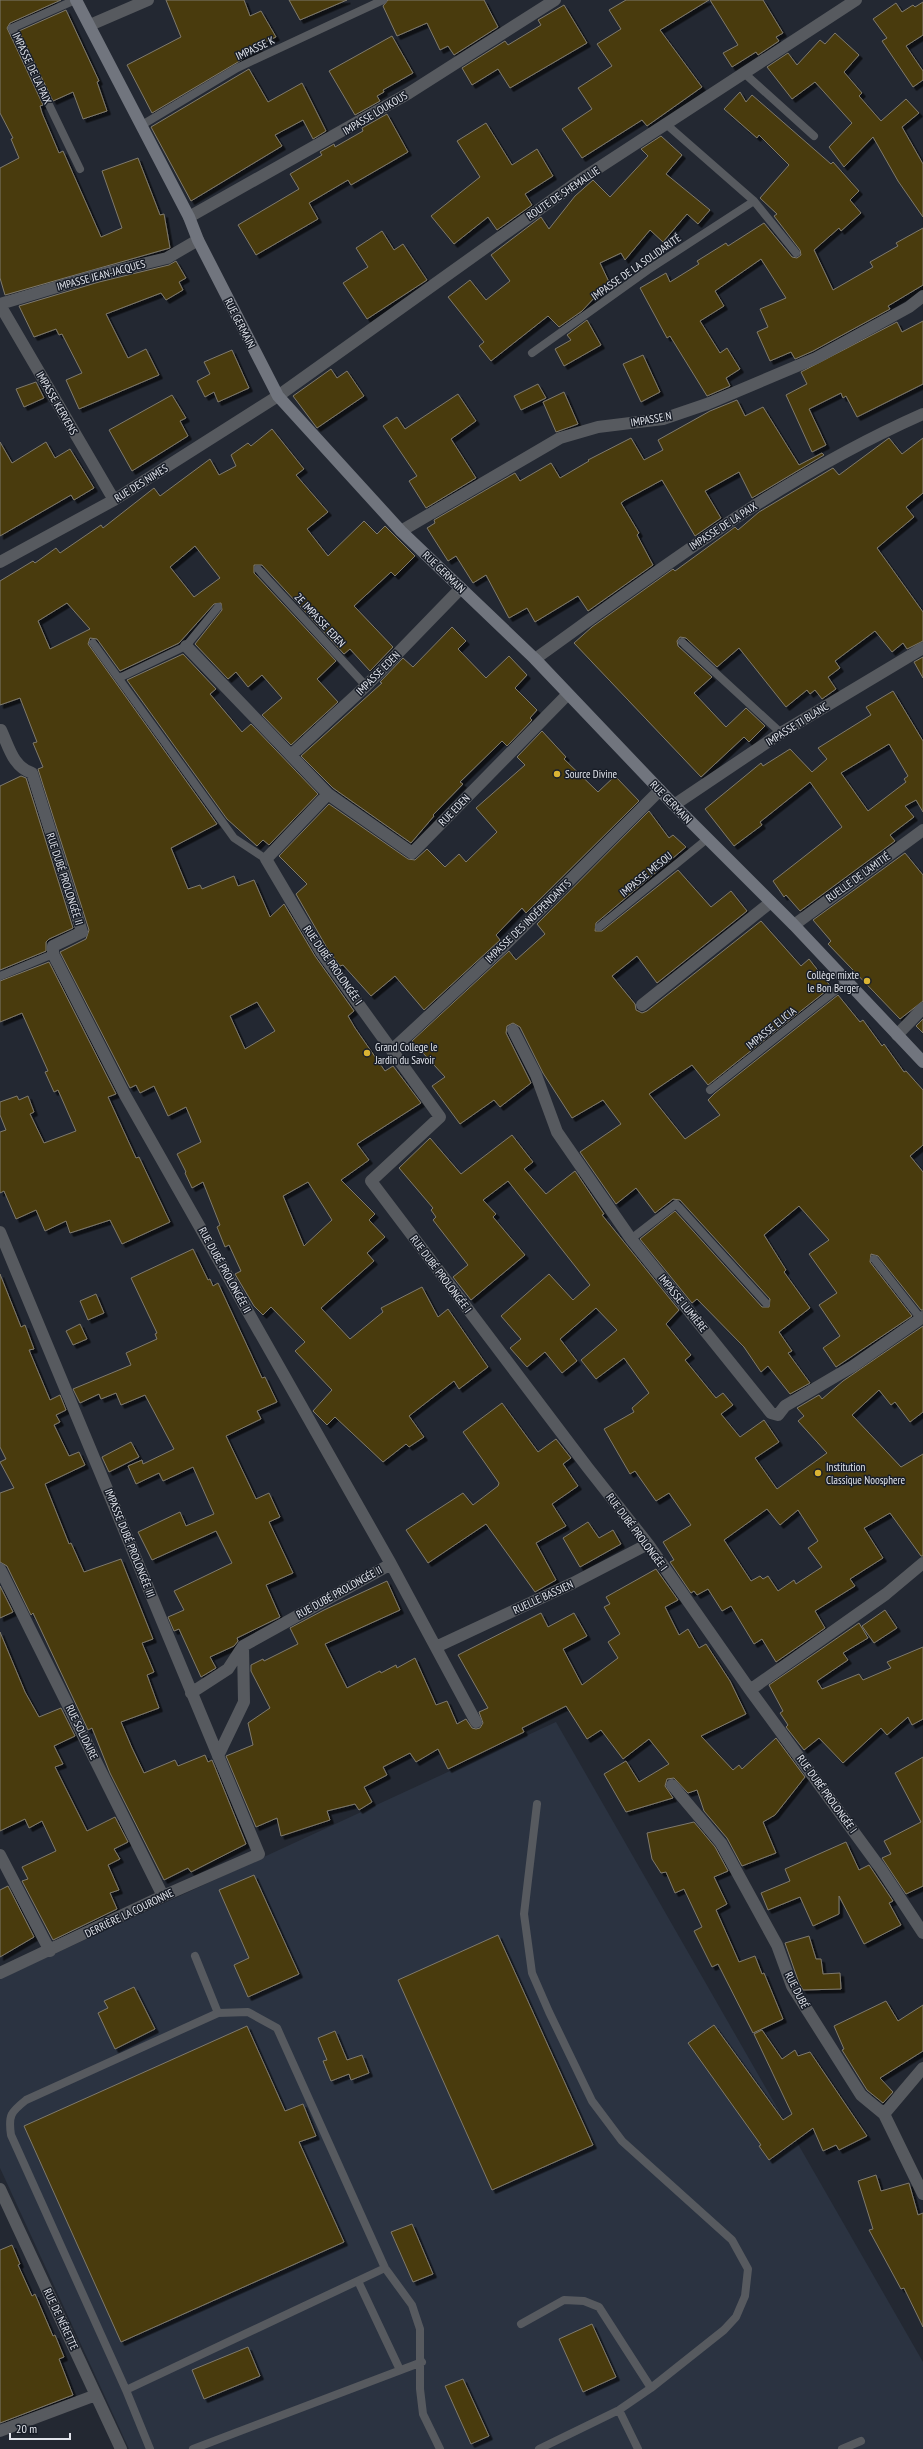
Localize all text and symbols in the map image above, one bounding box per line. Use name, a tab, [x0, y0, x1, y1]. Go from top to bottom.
street label: IMPASSE DE LA PAIX	[9, 30, 55, 107]
street label: IMPASSE K	[233, 33, 277, 63]
street label: IMPASSE LOUKOUS	[340, 88, 410, 138]
street label: ROUTE DE SHEMALLIE	[524, 163, 603, 223]
street label: IMPASSE DE LA SOLIDARITÉ	[588, 231, 684, 303]
street label: IMPASSE JEAN-JACQUES	[55, 256, 147, 294]
street label: RUE GERMAIN	[221, 296, 259, 350]
street label: IMPASSE KERVENS	[33, 369, 81, 438]
street label: IMPASSE N	[629, 408, 673, 430]
street label: RUE DES NIMES	[112, 461, 171, 505]
street label: IMPASSE DE LA PAIX	[687, 499, 760, 553]
street label: RUE GERMAIN	[420, 548, 468, 596]
street label: 2E IMPASSE EDEN	[291, 590, 349, 650]
street label: IMPASSE EDEN	[353, 648, 403, 698]
street label: IMPASSE TI BLANC	[763, 699, 831, 749]
place label: Source Divine	[565, 767, 617, 781]
marker: Source Divine	[552, 769, 562, 779]
street label: RUE GERMAIN	[647, 778, 695, 826]
street label: RUE EDEN	[435, 791, 473, 829]
street label: RUE DUBÉ PROLONGÉE II	[44, 831, 86, 927]
street label: IMPASSE MESOU	[617, 848, 675, 900]
street label: RUELLE DE L'AMITIÉ	[823, 849, 893, 905]
street label: IMPASSE DES INDÉPENDANTS	[482, 876, 574, 966]
street label: RUE DUBÉ PROLONGÉE I	[300, 923, 366, 1007]
place label: Collège mixte le Bon Berger	[807, 968, 859, 995]
marker: Collège mixte le Bon Berger	[862, 976, 872, 986]
street label: IMPASSE ELICIA	[743, 1003, 799, 1052]
place label: Grand College le Jardin du Savoir	[374, 1040, 438, 1067]
marker: Grand College le Jardin du Savoir	[362, 1048, 372, 1058]
street label: RUE DUBÉ PROLONGÉE II	[196, 1225, 254, 1315]
street label: RUE DUBÉ PROLONGÉE I	[407, 1232, 475, 1316]
street label: IMPASSE LUMIÈRE	[655, 1271, 711, 1335]
place label: Institution Classique Noosphere	[826, 1460, 906, 1487]
marker: Institution Classique Noosphere	[813, 1468, 823, 1478]
street label: IMPASSE DUBÉ PROLONGÉE III	[102, 1487, 158, 1599]
street label: RUE DUBÉ PROLONGÉE I	[603, 1490, 671, 1574]
street label: RUE DUBÉ PROLONGÉE II	[294, 1563, 384, 1621]
street label: RUELLE BASSIEN	[511, 1577, 575, 1617]
street label: RUE SOLIDAIRE	[63, 1702, 101, 1762]
street label: RUE DUBÉ PROLONGÉE I	[794, 1752, 860, 1836]
street label: DERRIÈRE LA COURONNE	[83, 1885, 176, 1940]
street label: RUE DUBÉ	[782, 1969, 812, 2011]
street label: RUE DE NÉRETTE	[41, 2286, 81, 2352]
scale bar	[10, 2415, 70, 2441]
text: 20 m	[16, 2421, 37, 2436]

